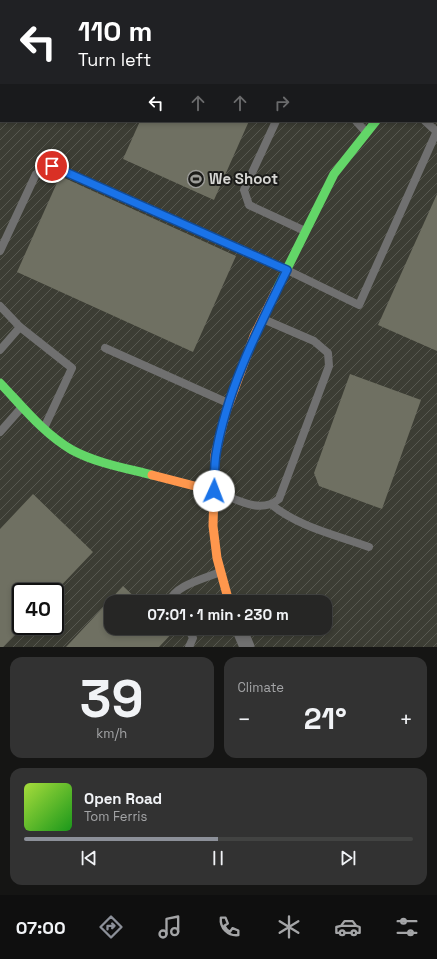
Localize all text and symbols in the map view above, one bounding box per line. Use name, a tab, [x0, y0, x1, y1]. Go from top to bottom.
text: 110 m	[78, 13, 152, 49]
icon: left	[12, 16, 64, 68]
text: Turn left	[78, 48, 151, 71]
icon: left	[145, 92, 167, 114]
icon: ahead	[187, 92, 209, 114]
icon: ahead	[229, 92, 251, 114]
icon: right	[271, 92, 293, 114]
pin	[35, 149, 69, 183]
icon: arrive	[41, 155, 63, 177]
sports icon: We Shoot	[186, 169, 206, 189]
place label: We Shoot	[209, 169, 278, 188]
position arrow	[193, 470, 235, 512]
speed limit sign: 40	[12, 583, 64, 635]
text: 07:01 · 1 min · 230 m	[147, 605, 289, 624]
text: 39	[80, 666, 144, 732]
text: Climate	[238, 679, 284, 696]
text: 21°	[304, 699, 347, 738]
text: −	[238, 705, 251, 733]
text: +	[399, 705, 413, 733]
text: km/h	[96, 725, 127, 742]
text: Open Road	[84, 789, 162, 808]
text: Tom Ferris	[84, 808, 147, 825]
icon: previous	[78, 847, 100, 869]
icon: pause	[207, 847, 229, 869]
icon: next	[337, 847, 359, 869]
icon: directions	[97, 913, 125, 941]
icon: music	[156, 913, 184, 941]
icon: phone	[215, 913, 243, 941]
icon: climate	[275, 913, 303, 941]
icon: car	[334, 913, 362, 941]
icon: filters	[393, 913, 421, 941]
text: 07:00	[16, 916, 66, 939]

